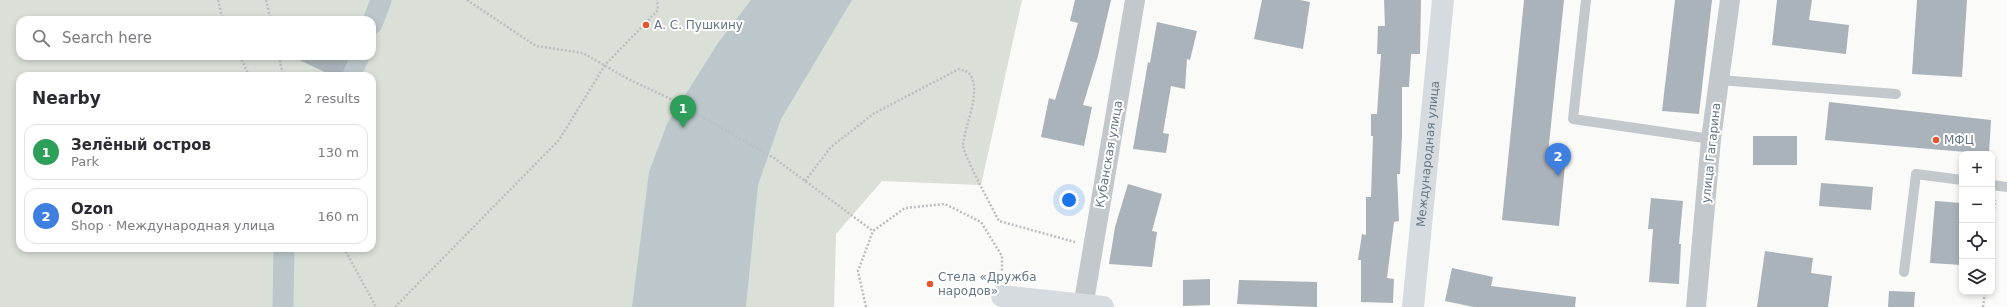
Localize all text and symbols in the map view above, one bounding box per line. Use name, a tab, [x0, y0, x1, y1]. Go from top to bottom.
search box	[16, 16, 376, 60]
place label: А. С. Пушкину	[654, 18, 743, 32]
marker: А. С. Пушкину	[641, 20, 651, 30]
icon: search	[30, 27, 52, 49]
text: Search here	[62, 29, 152, 47]
street label: Международная улица	[1414, 80, 1442, 227]
text: Nearby	[32, 88, 101, 108]
text: 2 results	[304, 91, 360, 106]
pin: 1	[670, 95, 696, 128]
street label: Кубанская улица	[1093, 99, 1125, 209]
street label: улица Гагарина	[1699, 102, 1723, 204]
place label: МФЦ	[1944, 133, 1974, 147]
marker: МФЦ	[1931, 135, 1941, 145]
text: Зелёный остров	[71, 136, 211, 154]
pin: 2	[1545, 143, 1571, 176]
text: 1	[41, 145, 51, 160]
text: 130 m	[317, 145, 359, 160]
map controls	[1959, 151, 1995, 295]
button: +	[1959, 151, 1995, 187]
text: Park	[71, 154, 99, 169]
button: −	[1959, 187, 1995, 223]
your location	[1059, 190, 1079, 210]
text: Ozon	[71, 200, 113, 218]
text: 2	[41, 209, 51, 224]
text: 160 m	[317, 209, 359, 224]
text: Shop · Международная улица	[71, 218, 275, 233]
button: locate	[1959, 223, 1995, 259]
button: layers	[1959, 259, 1995, 295]
place label: Стела «Дружба народов»	[938, 270, 1037, 298]
marker: Стела «Дружба народов»	[925, 279, 935, 289]

